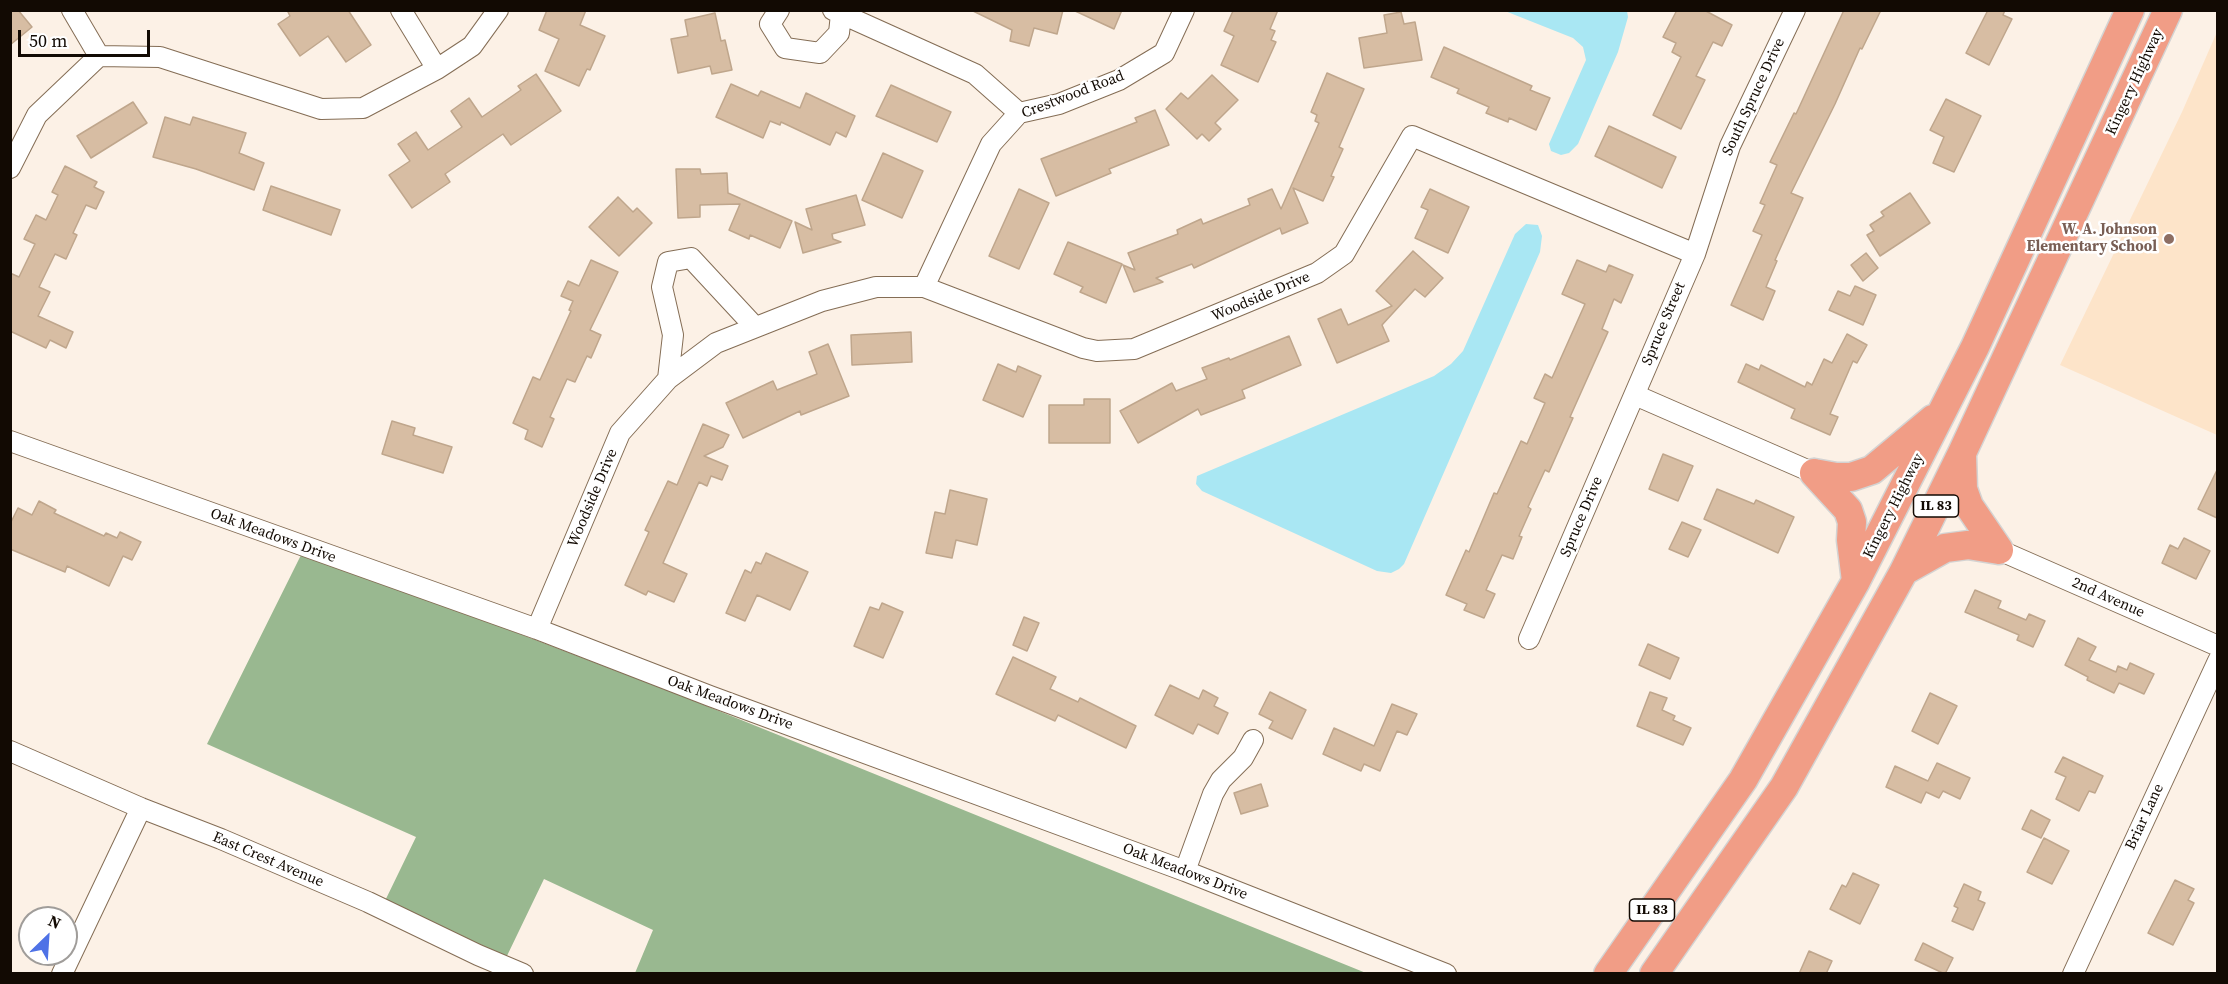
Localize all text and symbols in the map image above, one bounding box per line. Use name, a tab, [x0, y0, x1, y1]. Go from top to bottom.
scale bar	[21, 18, 153, 56]
street label: Kingery Highway	[2102, 26, 2168, 138]
text: 50 m	[29, 28, 67, 53]
street label: South Spruce Drive	[1719, 35, 1789, 159]
street label: Crestwood Road	[1019, 67, 1127, 123]
place label: W. A. Johnson Elementary School	[2027, 221, 2157, 256]
marker: W. A. Johnson Elementary School	[2162, 232, 2176, 246]
street label: Woodside Drive	[1209, 268, 1313, 326]
street label: Spruce Street	[1638, 280, 1690, 368]
street label: Woodside Drive	[564, 446, 622, 550]
street label: Kingery Highway	[1860, 451, 1928, 561]
street label: Spruce Drive	[1557, 474, 1607, 560]
road number: IL 83	[1914, 495, 1958, 517]
street label: Oak Meadows Drive	[208, 505, 338, 567]
street label: 2nd Avenue	[2069, 574, 2147, 622]
street label: Oak Meadows Drive	[665, 672, 795, 734]
street label: Briar Lane	[2122, 781, 2168, 853]
street label: East Crest Avenue	[210, 828, 326, 892]
street label: Oak Meadows Drive	[1120, 840, 1250, 904]
road number: IL 83	[1630, 899, 1674, 921]
north arrow	[18, 906, 78, 966]
text: N	[45, 909, 65, 934]

